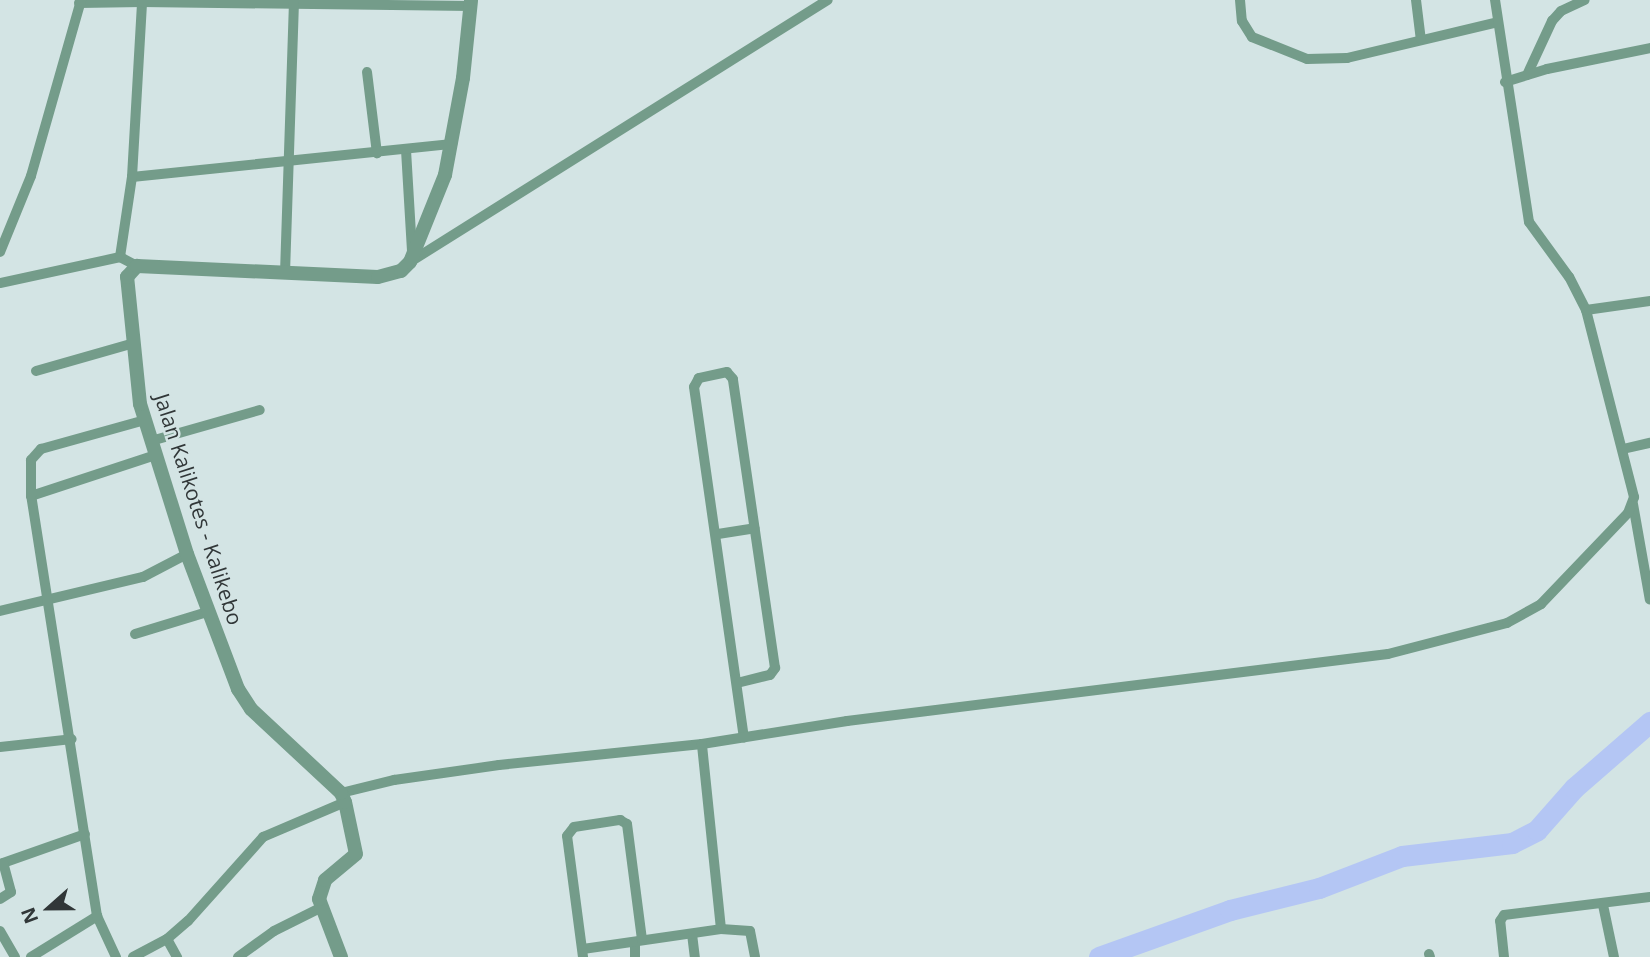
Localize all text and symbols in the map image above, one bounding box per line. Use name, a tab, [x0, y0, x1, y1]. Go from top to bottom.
street label: Jalan Kalikotes - Kalikebo	[150, 390, 248, 628]
north arrow	[14, 873, 84, 943]
text: N	[14, 904, 44, 927]

